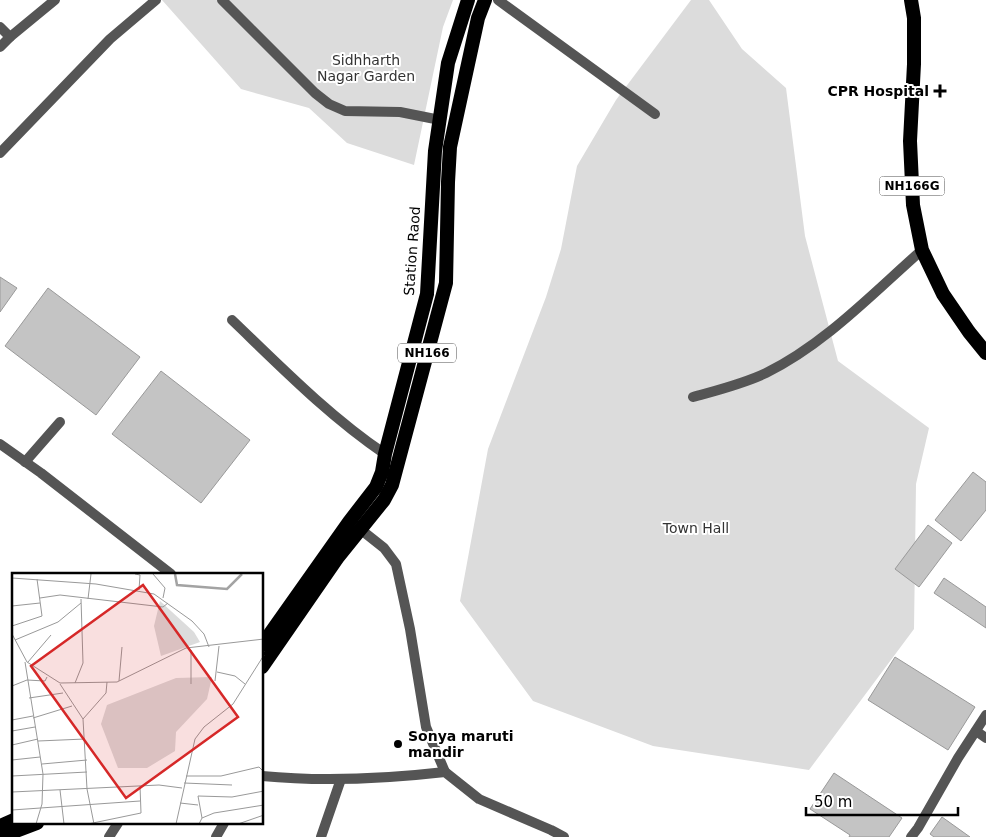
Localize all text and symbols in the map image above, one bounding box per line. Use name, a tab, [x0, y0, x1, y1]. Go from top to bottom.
park label: Sidhharth Nagar Garden	[317, 52, 415, 84]
place label: CPR Hospital	[827, 83, 929, 99]
marker: CPR Hospital	[933, 84, 947, 98]
road number: NH166G	[880, 177, 944, 196]
street label: Station Raod	[401, 206, 423, 296]
road number: NH166	[398, 343, 456, 362]
park label: Town Hall	[662, 520, 729, 536]
inset map	[12, 573, 264, 824]
place label: Sonya maruti mandir	[408, 728, 514, 760]
marker: Sonya maruti mandir	[392, 738, 404, 750]
scale bar	[806, 784, 958, 816]
text: 50 m	[814, 793, 852, 811]

